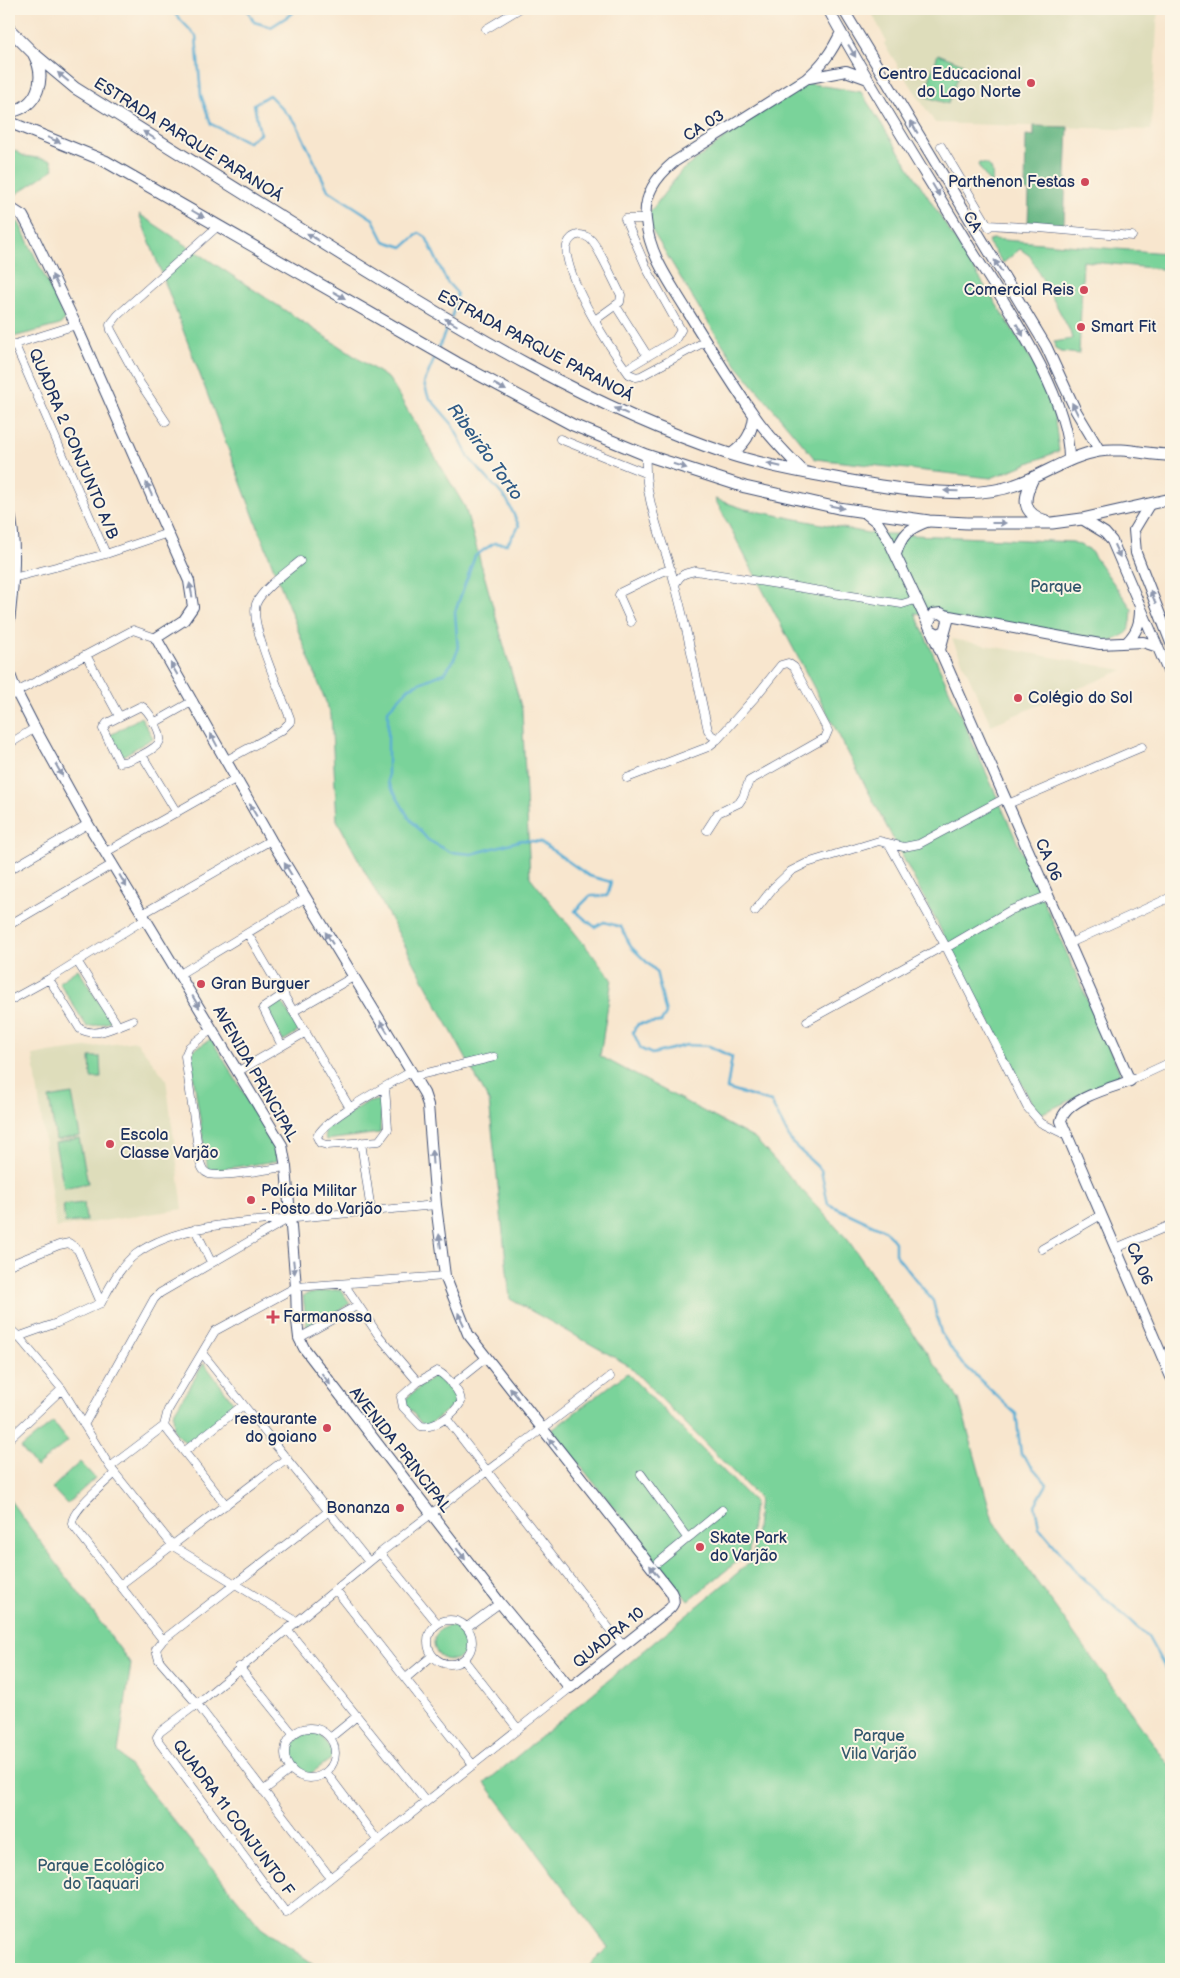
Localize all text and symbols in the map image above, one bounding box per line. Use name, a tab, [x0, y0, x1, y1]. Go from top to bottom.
one-way arrow	[847, 45, 856, 58]
place label: Centro Educacional do Lago Norte	[878, 65, 1021, 102]
one-way arrow	[56, 72, 69, 83]
street label: ESTRADA PARQUE PARANOÁ	[90, 72, 287, 206]
marker: Centro Educacional do Lago Norte	[1025, 77, 1037, 89]
street label: CA 03	[680, 106, 728, 146]
one-way arrow	[909, 121, 918, 134]
one-way arrow	[143, 131, 156, 140]
one-way arrow	[47, 137, 61, 145]
place label: Parthenon Festas	[948, 173, 1075, 192]
marker: Parthenon Festas	[1079, 176, 1091, 188]
one-way arrow	[931, 184, 940, 197]
street label: CA	[958, 208, 986, 236]
one-way arrow	[192, 210, 205, 219]
one-way arrow	[306, 232, 319, 241]
one-way arrow	[994, 259, 1003, 272]
one-way arrow	[51, 273, 59, 288]
place label: Comercial Reis	[964, 281, 1074, 300]
marker: Comercial Reis	[1078, 284, 1090, 296]
street label: ESTRADA PARQUE PARANOÁ	[434, 285, 637, 406]
one-way arrow	[332, 291, 347, 299]
one-way arrow	[445, 317, 458, 326]
place label: Smart Fit	[1091, 318, 1156, 337]
marker: Smart Fit	[1075, 321, 1087, 333]
one-way arrow	[1015, 323, 1024, 336]
street label: QUADRA 2 CONJUNTO A/B	[24, 346, 122, 542]
one-way arrow	[492, 383, 507, 391]
water label: Ribeirão Torto	[443, 399, 527, 505]
one-way arrow	[1071, 402, 1079, 416]
one-way arrow	[614, 407, 628, 415]
one-way arrow	[766, 461, 781, 469]
one-way arrow	[673, 463, 688, 470]
one-way arrow	[144, 482, 152, 496]
one-way arrow	[943, 487, 959, 495]
one-way arrow	[830, 504, 846, 512]
one-way arrow	[991, 519, 1007, 527]
one-way arrow	[1113, 544, 1121, 558]
park label: Parque	[1030, 578, 1082, 597]
one-way arrow	[186, 581, 194, 597]
one-way arrow	[1149, 590, 1156, 605]
one-way arrow	[170, 663, 179, 676]
place label: Colégio do Sol	[1028, 689, 1133, 708]
marker: Colégio do Sol	[1012, 692, 1024, 704]
one-way arrow	[210, 733, 218, 747]
one-way arrow	[55, 763, 63, 778]
one-way arrow	[249, 802, 257, 817]
street label: CA 06	[1031, 836, 1066, 884]
one-way arrow	[284, 862, 292, 877]
one-way arrow	[119, 873, 127, 888]
one-way arrow	[325, 931, 334, 944]
place label: Gran Burguer	[211, 975, 310, 994]
marker: Gran Burguer	[195, 978, 207, 990]
one-way arrow	[191, 995, 200, 1008]
street label: AVENIDA PRINCIPAL	[208, 1003, 302, 1146]
one-way arrow	[380, 1020, 389, 1033]
place label: Escola Classe Varjão	[120, 1126, 219, 1163]
marker: Escola Classe Varjão	[104, 1138, 116, 1150]
one-way arrow	[428, 1149, 436, 1165]
place label: Polícia Militar - Posto do Varjão	[261, 1182, 382, 1219]
marker: Polícia Militar - Posto do Varjão	[245, 1194, 257, 1206]
one-way arrow	[436, 1232, 444, 1248]
street label: CA 06	[1122, 1240, 1157, 1288]
one-way arrow	[290, 1259, 298, 1275]
place label: Farmanossa	[283, 1308, 372, 1327]
marker: Farmanossa	[267, 1311, 279, 1323]
one-way arrow	[457, 1312, 465, 1326]
one-way arrow	[321, 1372, 331, 1386]
street label: AVENIDA PRINCIPAL	[345, 1384, 455, 1517]
one-way arrow	[509, 1387, 520, 1400]
place label: restaurante do goiano	[234, 1410, 317, 1447]
marker: restaurante do goiano	[321, 1422, 333, 1434]
one-way arrow	[548, 1437, 559, 1450]
place label: Bonanza	[326, 1499, 390, 1518]
marker: Bonanza	[394, 1502, 406, 1514]
place label: Skate Park do Varjão	[710, 1529, 787, 1566]
marker: Skate Park do Varjão	[694, 1541, 706, 1553]
one-way arrow	[456, 1547, 467, 1560]
one-way arrow	[649, 1565, 660, 1578]
street label: QUADRA 10	[570, 1603, 648, 1673]
park label: Parque Vila Varjão	[841, 1727, 917, 1764]
street label: QUADRA 11 CONJUNTO F	[168, 1736, 298, 1900]
park label: Parque Ecológico do Taquari	[37, 1857, 165, 1894]

